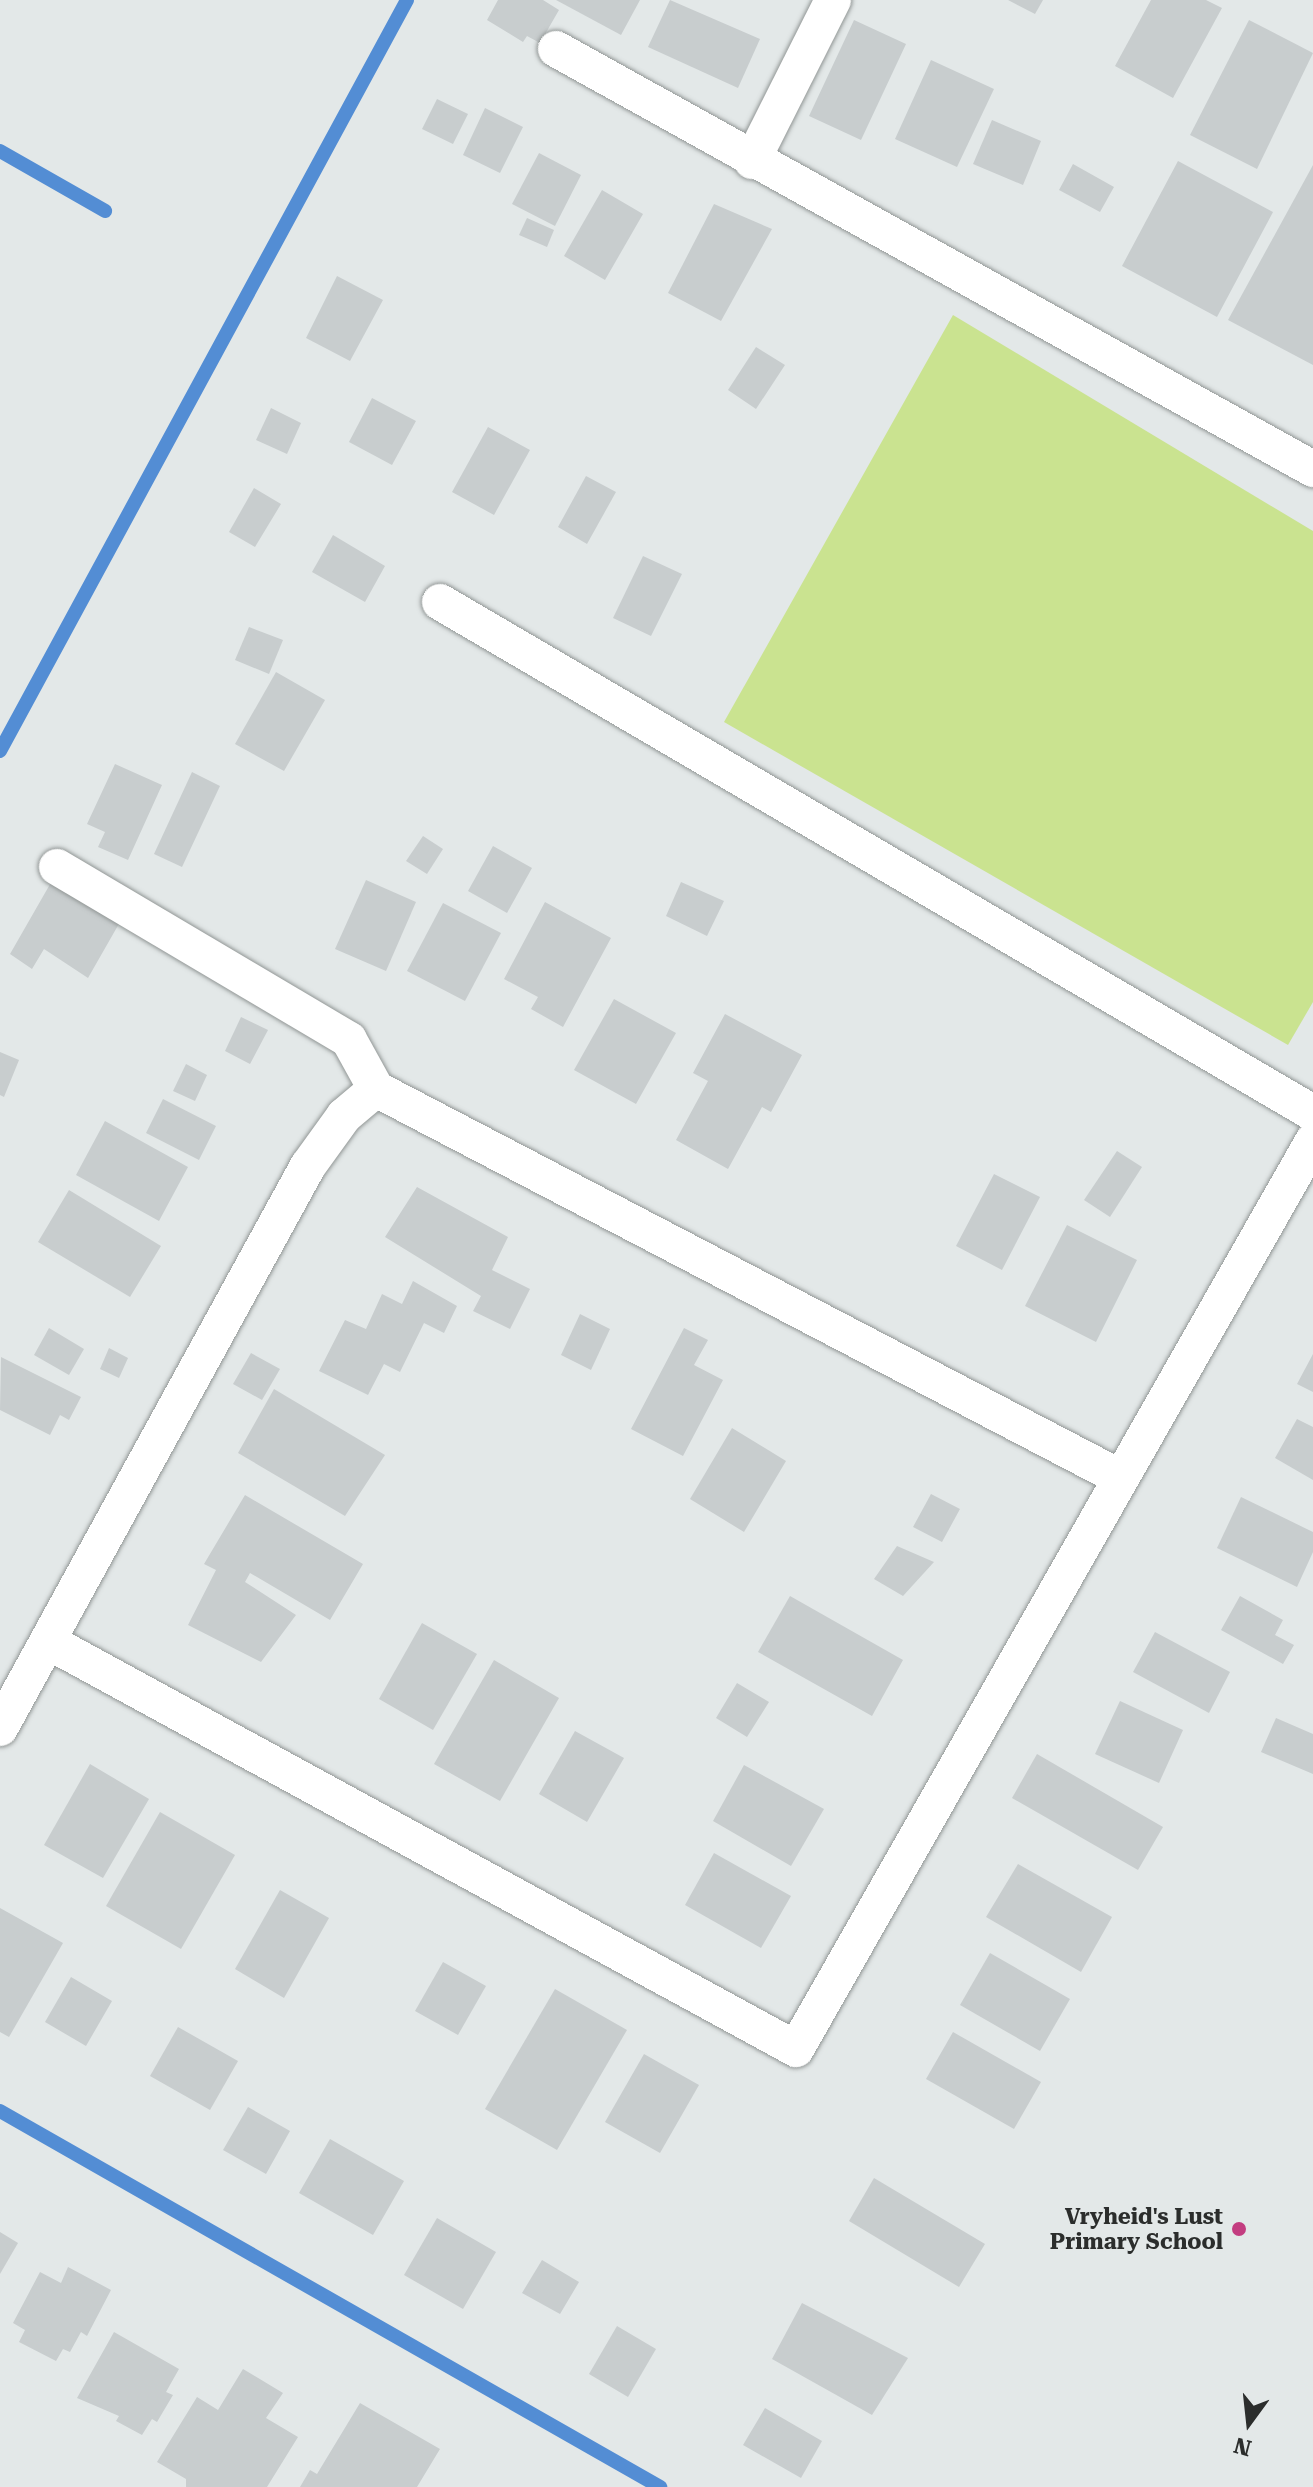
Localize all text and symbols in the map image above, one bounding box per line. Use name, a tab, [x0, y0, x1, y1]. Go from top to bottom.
place label: Vryheid's Lust Primary School	[1050, 2203, 1223, 2254]
marker: Vryheid's Lust Primary School	[1230, 2220, 1248, 2238]
north arrow	[1209, 2383, 1289, 2463]
text: N	[1231, 2432, 1254, 2461]

